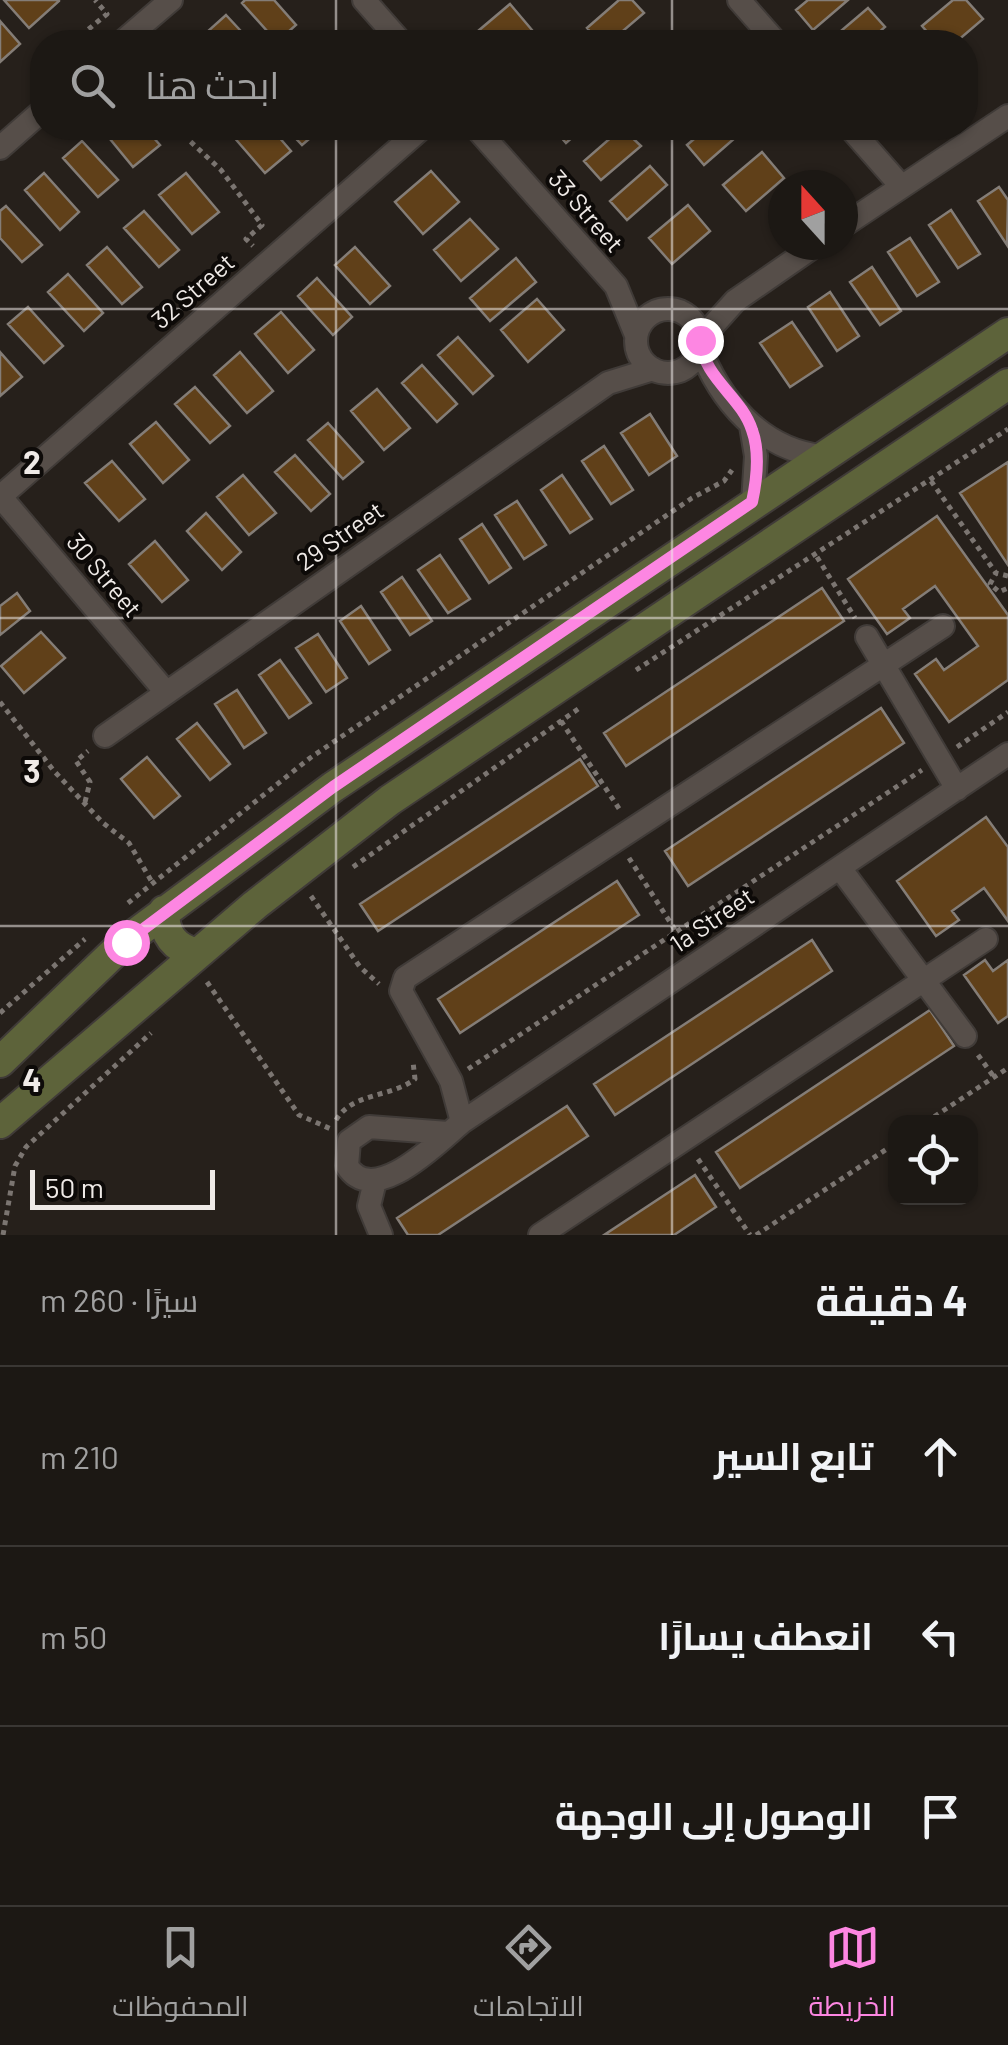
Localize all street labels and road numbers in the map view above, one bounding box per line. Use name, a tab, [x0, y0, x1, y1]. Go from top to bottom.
street label: 33 Street	[543, 163, 631, 258]
street label: 32 Street	[145, 246, 240, 334]
street label: 29 Street	[290, 494, 389, 576]
street label: 30 Street	[61, 526, 148, 622]
street label: 1a Street	[664, 880, 759, 958]

